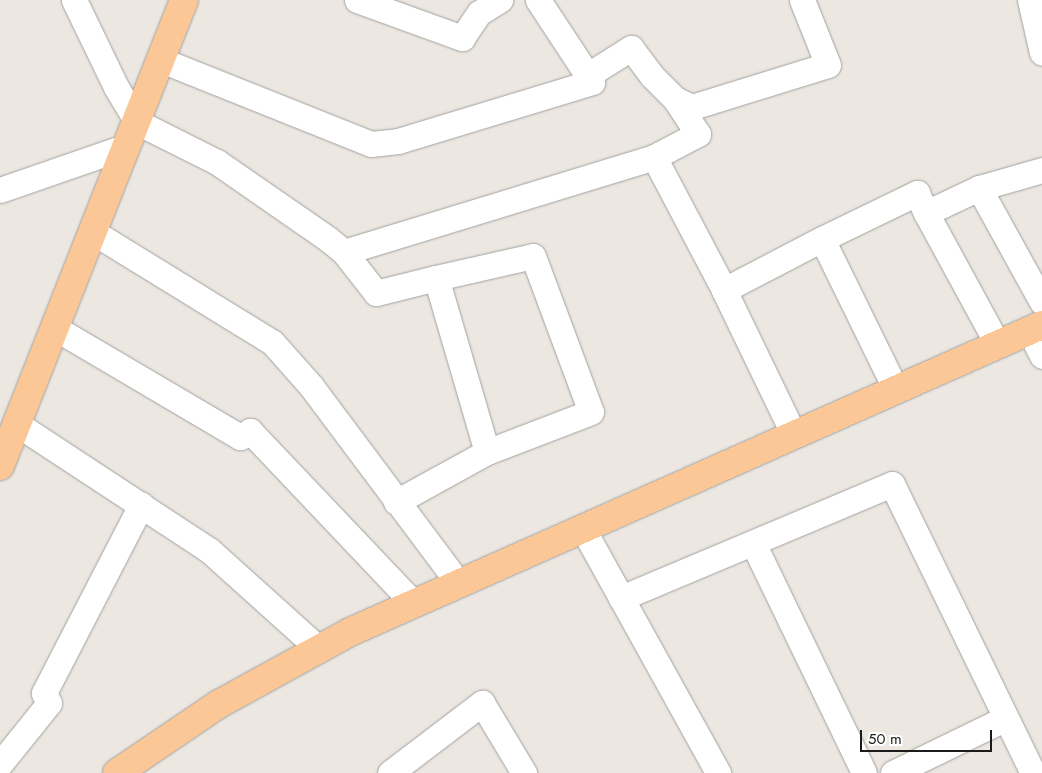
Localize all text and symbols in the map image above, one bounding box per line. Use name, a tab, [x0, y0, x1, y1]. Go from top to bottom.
scale bar	[862, 720, 994, 752]
text: 50 m	[868, 728, 902, 750]

